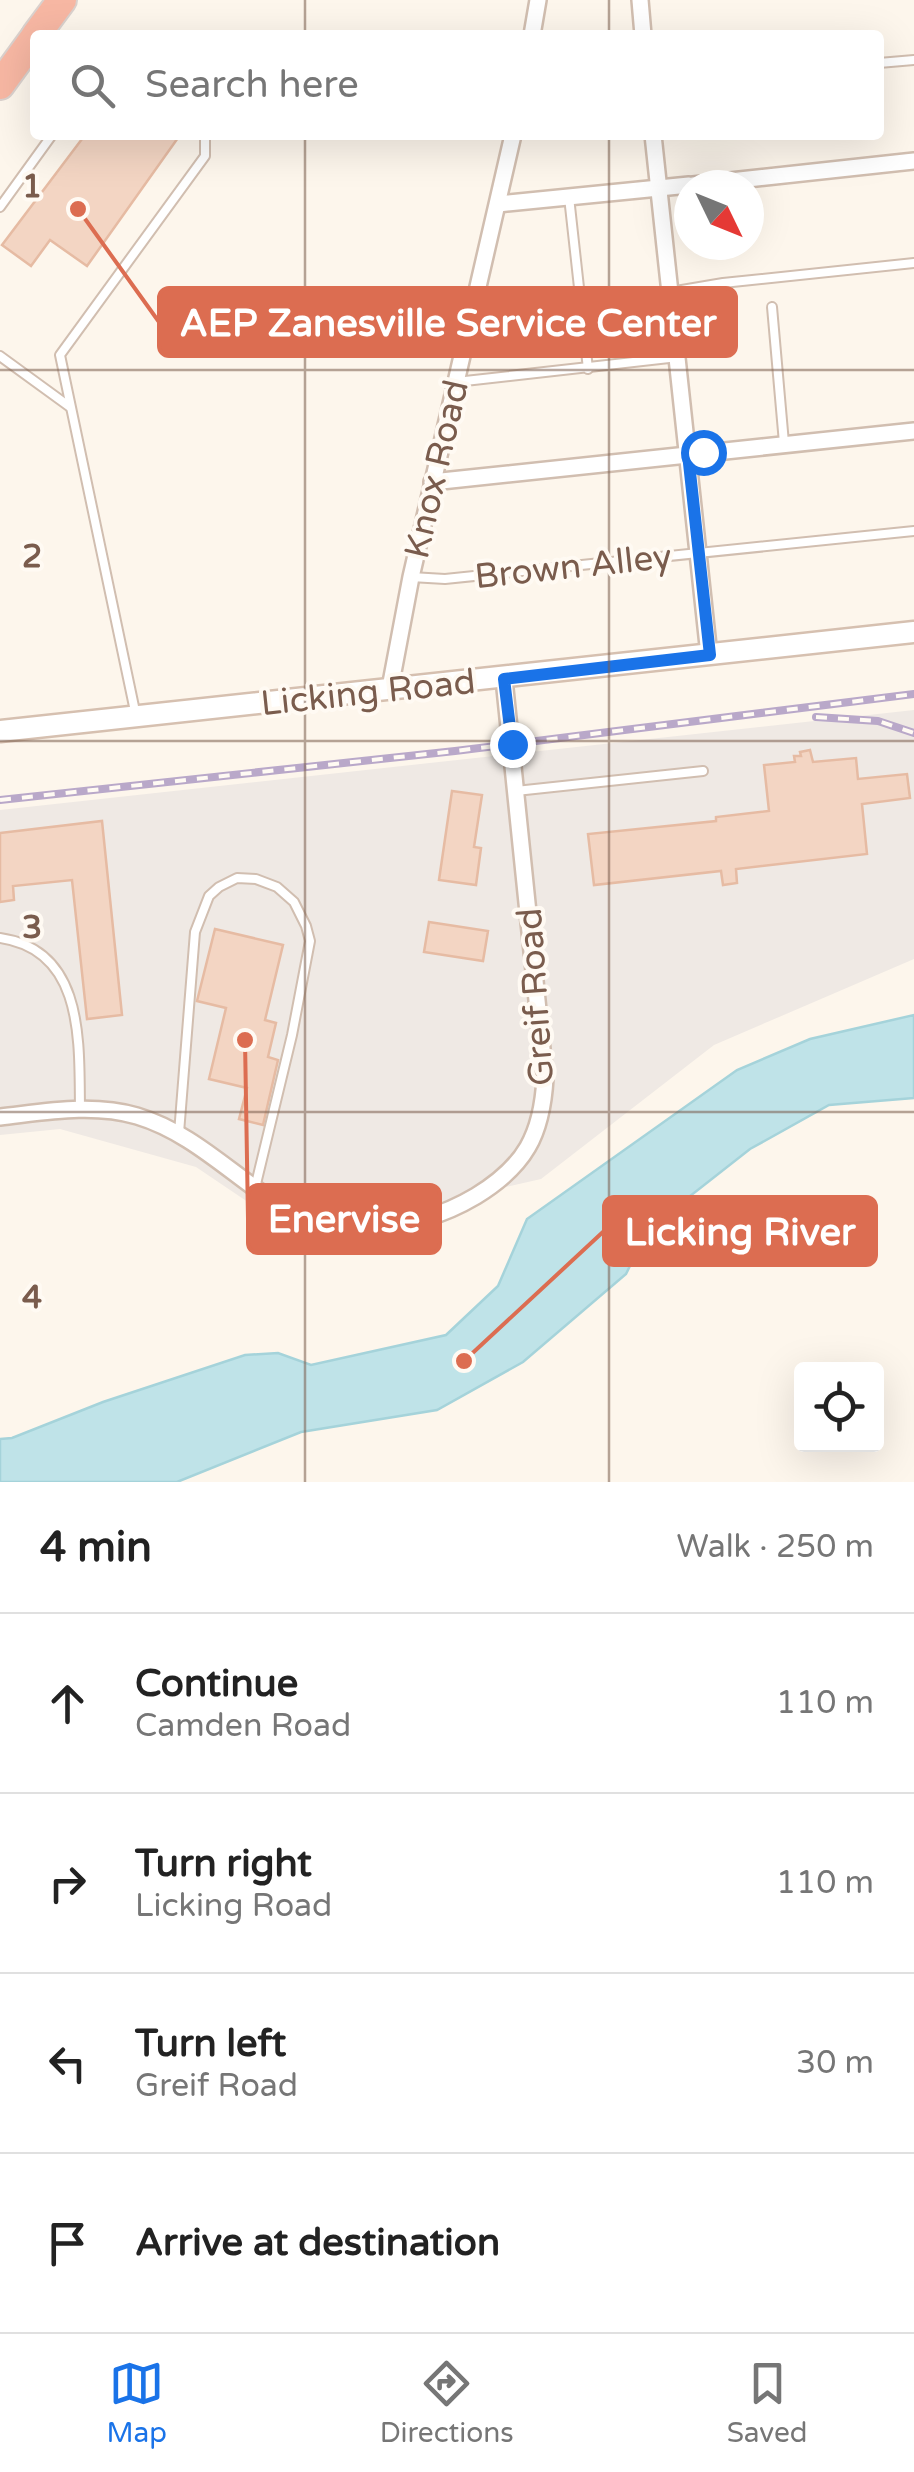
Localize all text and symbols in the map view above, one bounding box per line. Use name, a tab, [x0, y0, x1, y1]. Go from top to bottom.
search box	[30, 30, 884, 140]
icon: search	[65, 58, 120, 113]
text: Search here	[145, 62, 359, 108]
text: 1	[22, 168, 42, 206]
north arrow	[674, 170, 764, 260]
callout: AEP Zanesville Service Center	[159, 288, 736, 356]
text: AEP Zanesville Service Center	[179, 301, 717, 347]
street label: Knox Road	[396, 376, 478, 562]
route start	[681, 430, 727, 476]
street label: Brown Alley	[473, 536, 674, 598]
text: 2	[22, 538, 42, 576]
street label: Licking Road	[259, 661, 478, 725]
route end	[490, 722, 536, 768]
street label: Greif Road	[509, 907, 563, 1087]
text: 3	[22, 909, 42, 947]
callout: Enervise	[248, 1185, 440, 1253]
text: Enervise	[268, 1197, 420, 1243]
callout: Licking River	[604, 1197, 876, 1265]
text: Licking River	[624, 1210, 856, 1256]
text: 4	[22, 1279, 42, 1317]
map controls	[794, 1362, 884, 1452]
button: locate	[794, 1362, 884, 1452]
text: 4 min	[40, 1522, 152, 1573]
text: Walk · 250 m	[677, 1528, 874, 1566]
text: Continue	[135, 1661, 298, 1707]
icon: ahead	[40, 1676, 95, 1731]
text: 110 m	[776, 1684, 874, 1722]
text: Camden Road	[135, 1707, 351, 1745]
text: Turn right	[135, 1841, 312, 1887]
icon: right	[40, 1856, 95, 1911]
text: 110 m	[776, 1864, 874, 1902]
text: Licking Road	[135, 1887, 332, 1925]
text: Turn left	[135, 2021, 286, 2067]
icon: left	[40, 2036, 95, 2091]
text: 30 m	[796, 2044, 874, 2082]
text: Greif Road	[135, 2067, 298, 2105]
icon: arrive	[40, 2216, 95, 2271]
text: Arrive at destination	[135, 2220, 500, 2266]
tab: Map	[106, 2356, 167, 2450]
tab: Directions	[380, 2356, 514, 2450]
tab: Saved	[727, 2356, 808, 2450]

